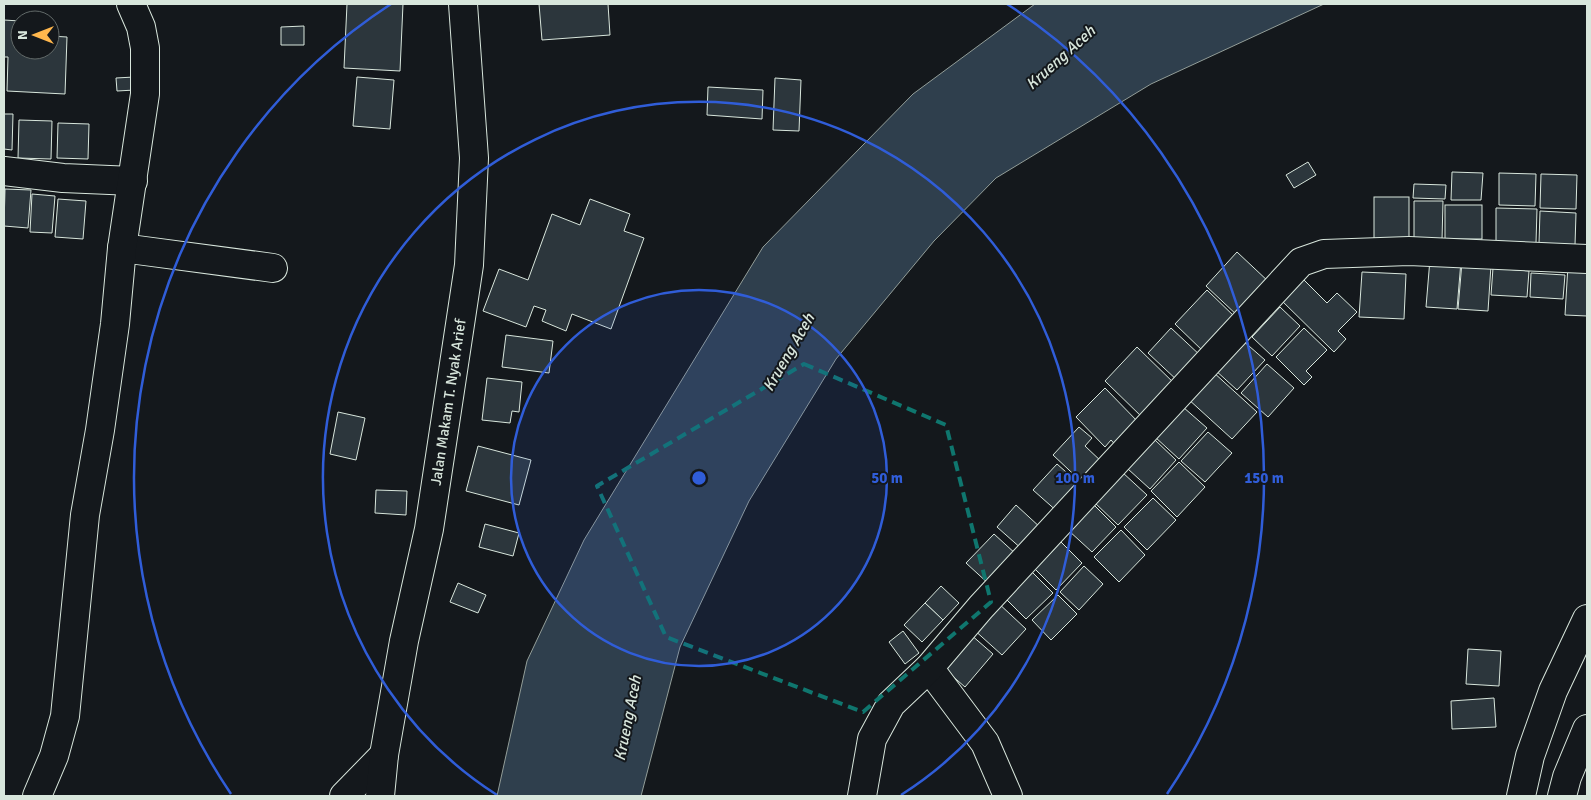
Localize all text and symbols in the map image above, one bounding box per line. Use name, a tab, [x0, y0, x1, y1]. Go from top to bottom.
north arrow	[10, 10, 60, 60]
water label: Krueng Aceh	[1022, 20, 1101, 94]
text: N	[14, 30, 31, 40]
water label: Krueng Aceh	[759, 309, 820, 395]
street label: Jalan Makam T. Nyak Arief	[427, 317, 470, 487]
centre of rings	[690, 469, 708, 487]
text: 50 m	[871, 469, 903, 487]
text: 100 m	[1055, 469, 1095, 487]
text: 150 m	[1244, 469, 1284, 487]
water label: Krueng Aceh	[610, 672, 646, 763]

